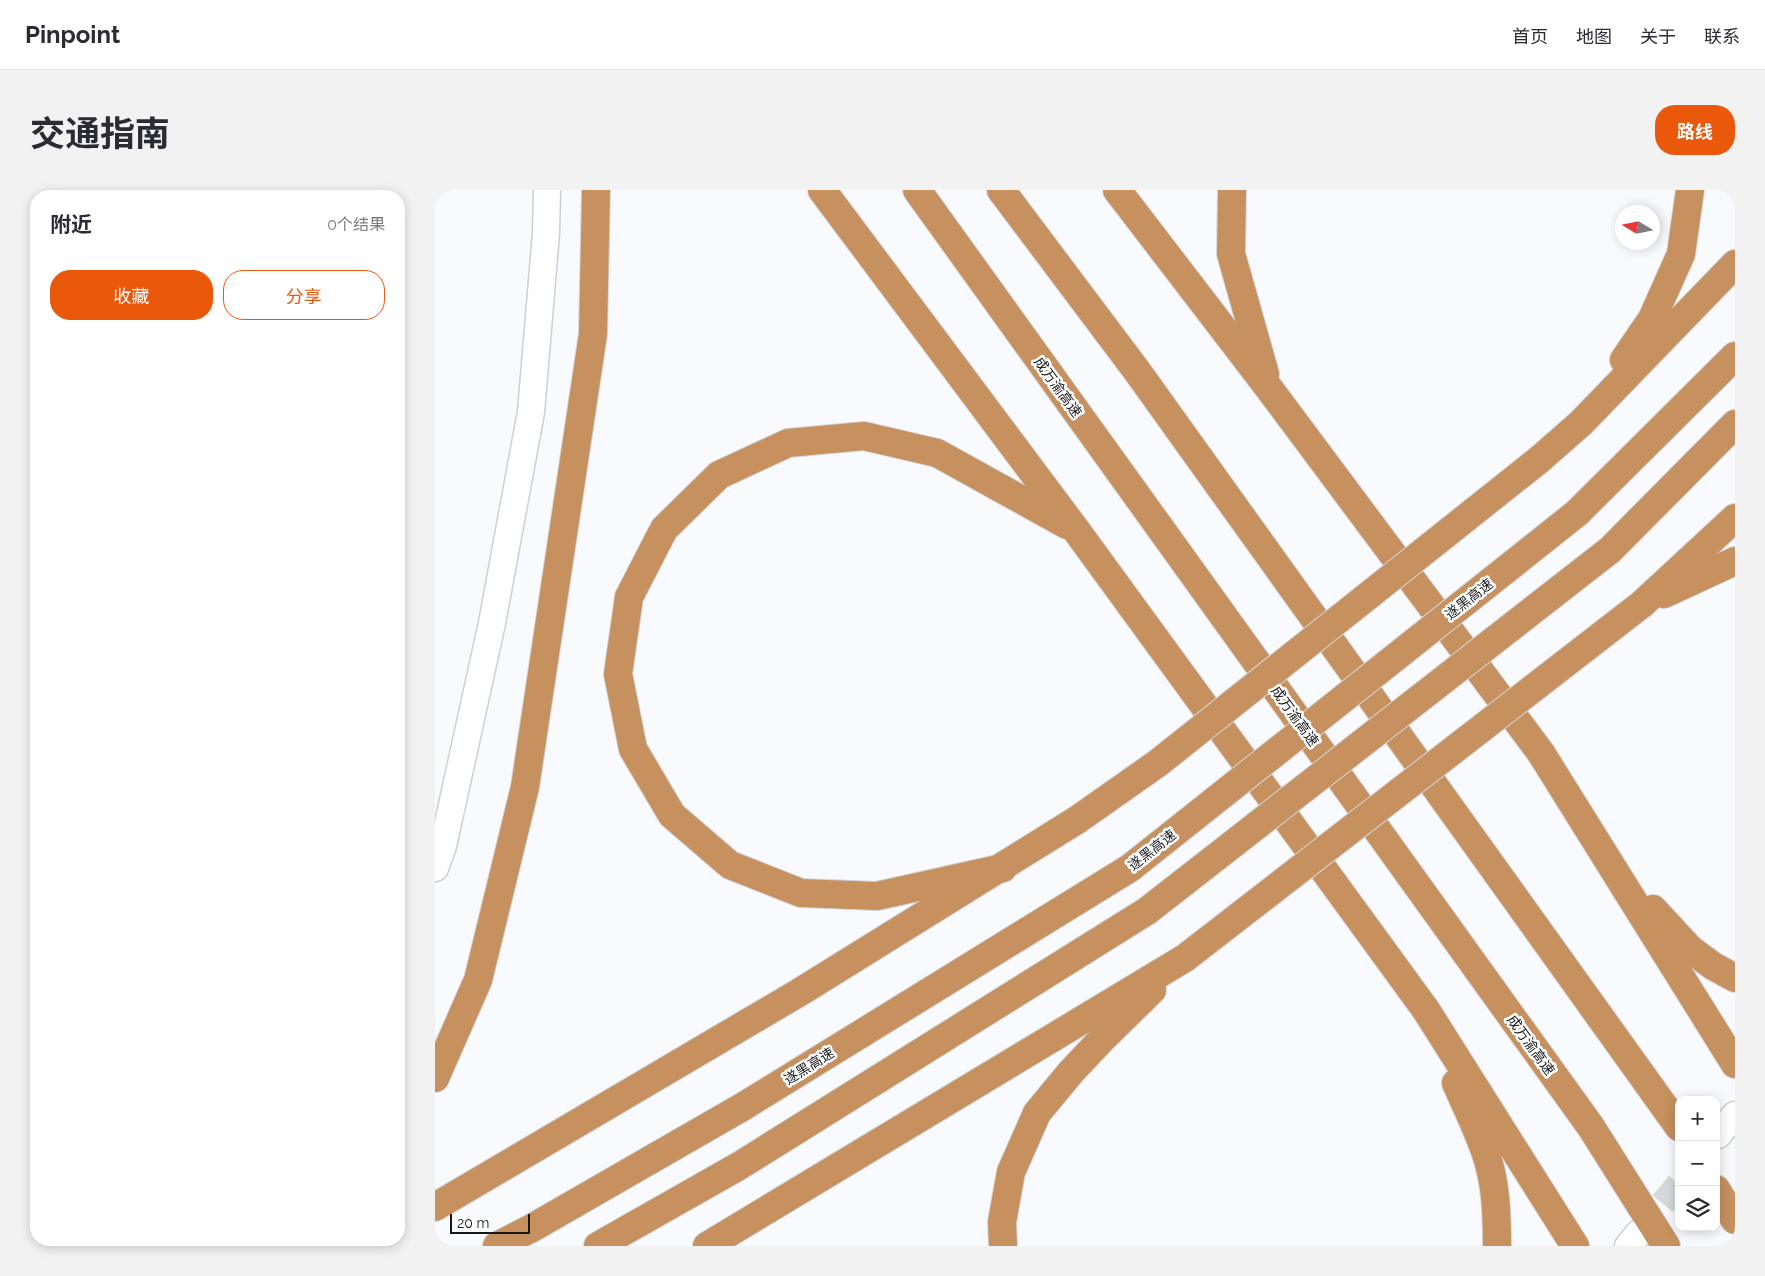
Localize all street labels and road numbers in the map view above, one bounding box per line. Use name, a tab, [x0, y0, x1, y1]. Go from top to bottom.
street label: 成万渝高速	[1031, 354, 1085, 420]
street label: 遂黑高速	[1442, 575, 1496, 623]
street label: 成万渝高速	[1268, 683, 1322, 749]
street label: 遂黑高速	[1125, 826, 1179, 874]
street label: 成万渝高速	[1504, 1012, 1558, 1078]
street label: 遂黑高速	[781, 1044, 837, 1088]

